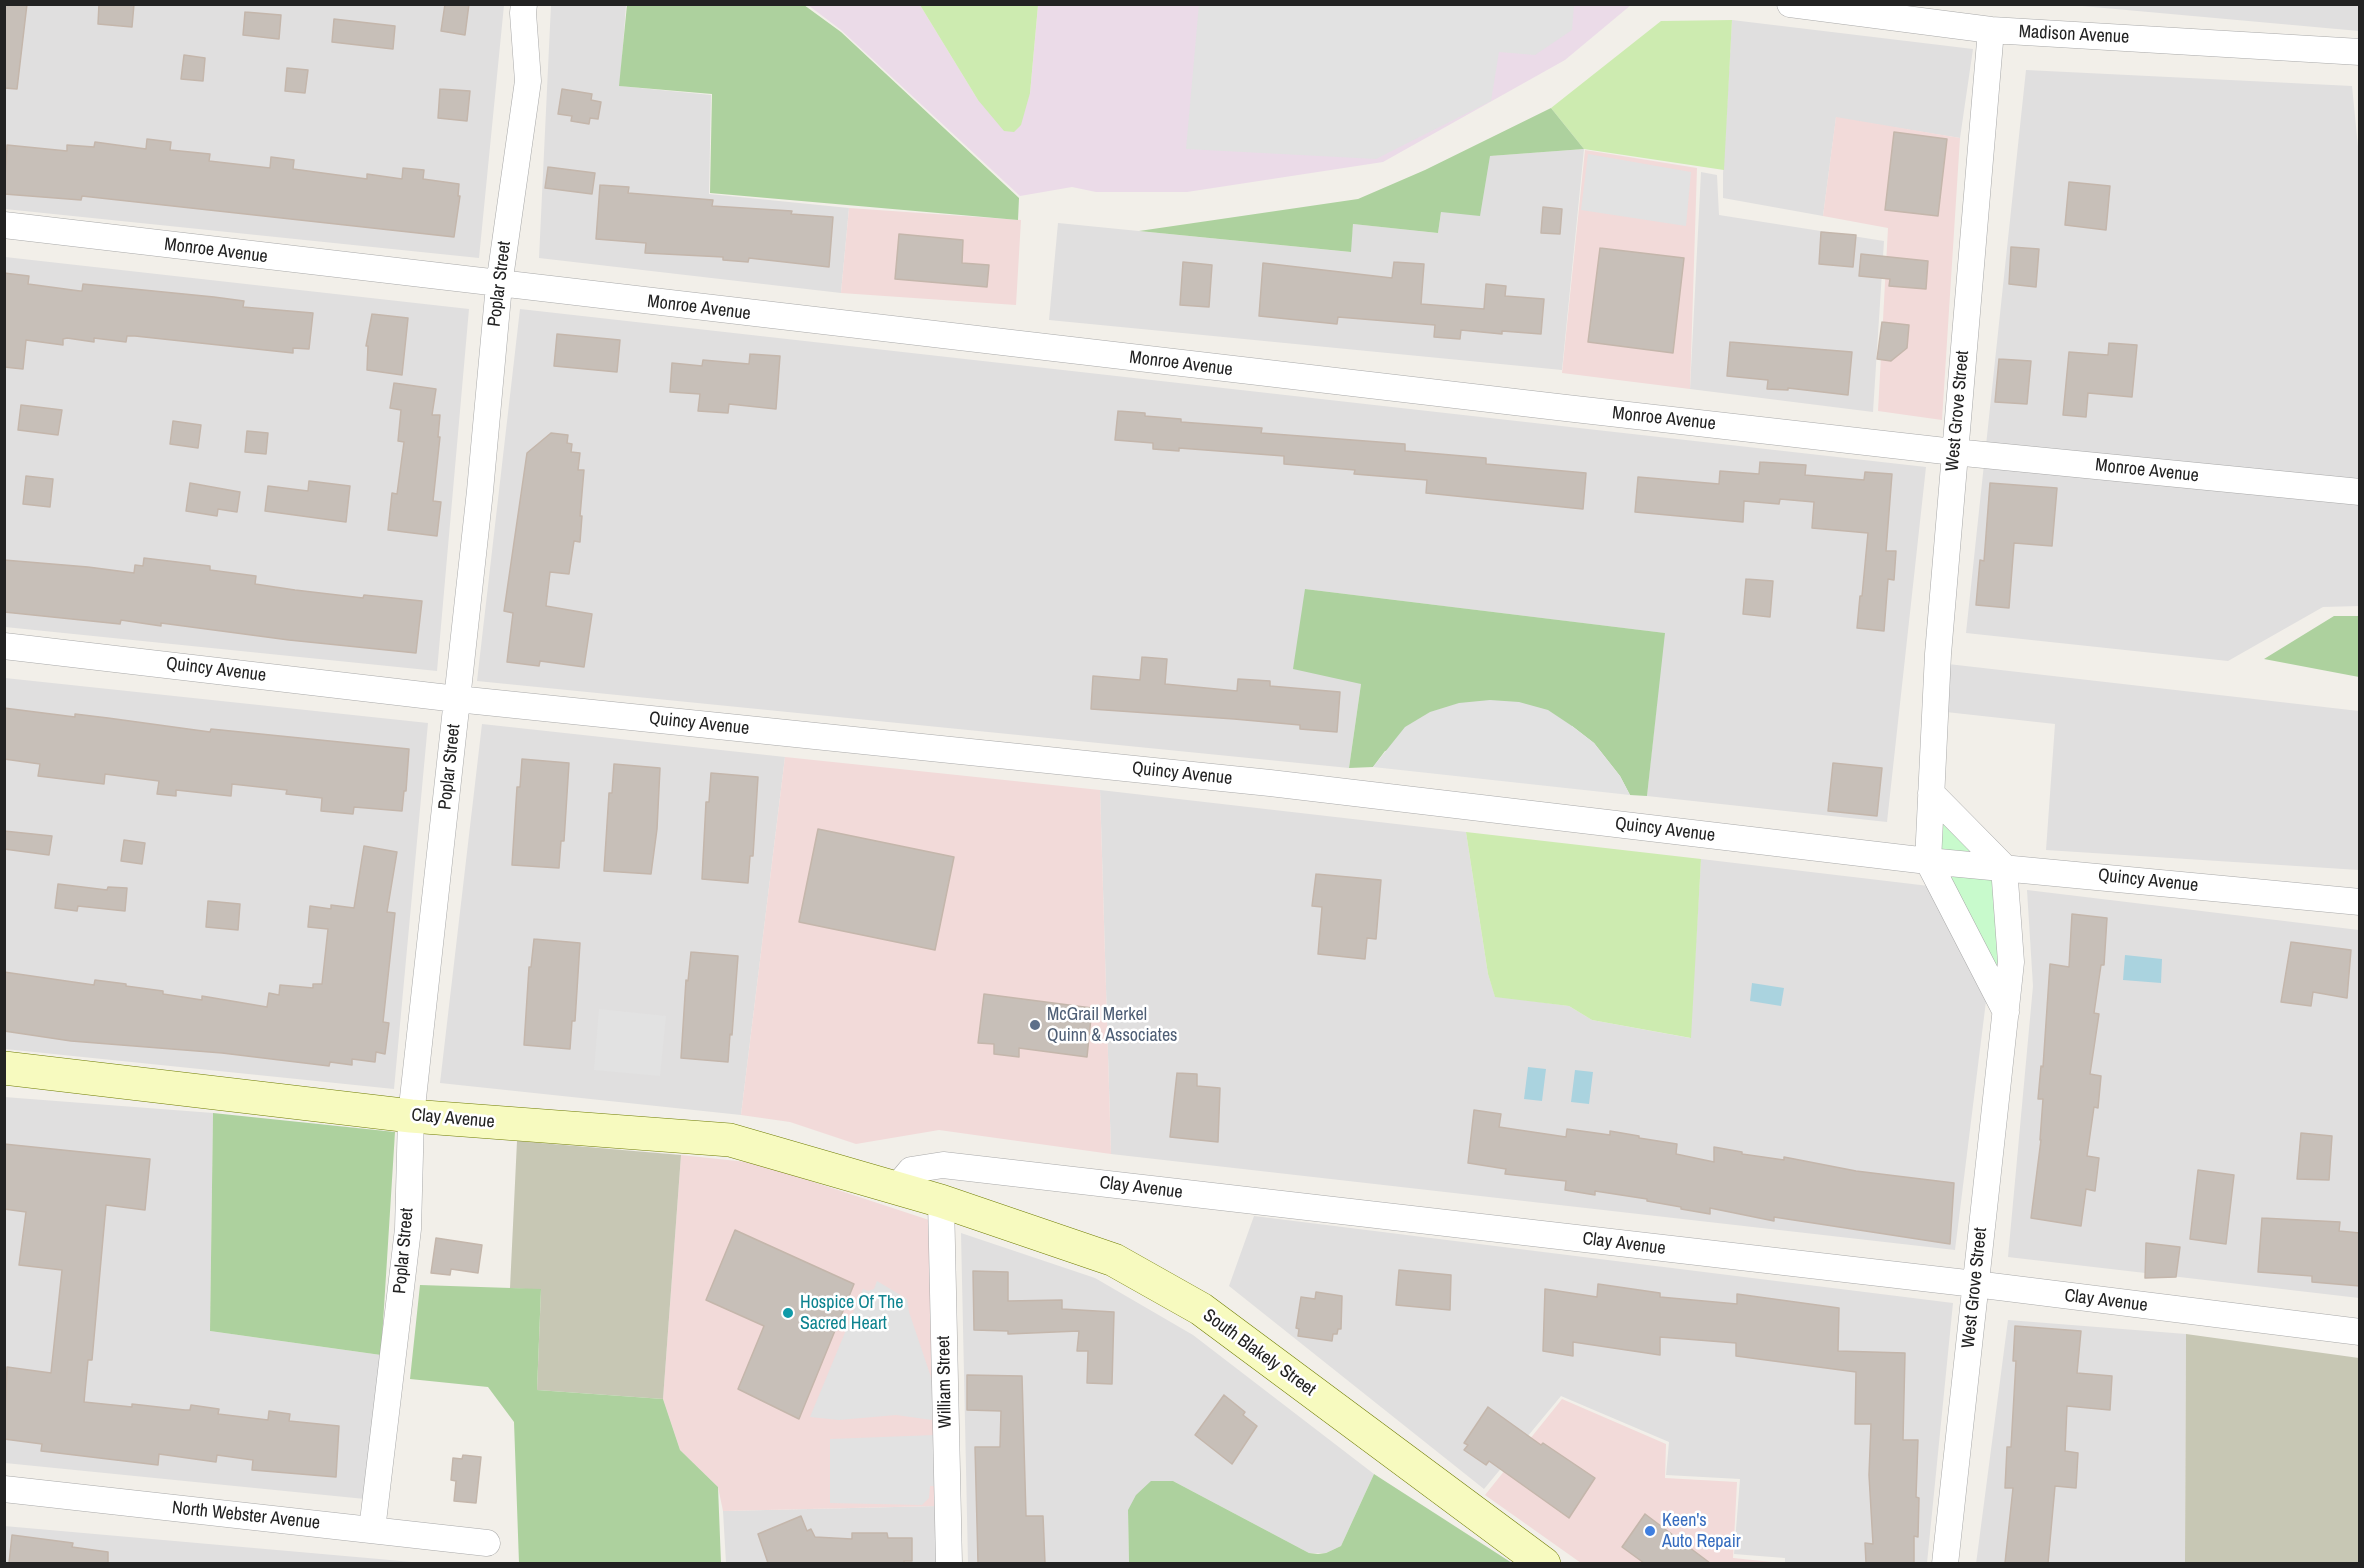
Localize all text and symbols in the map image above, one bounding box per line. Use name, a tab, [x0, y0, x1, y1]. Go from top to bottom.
street label: Madison Avenue	[2018, 21, 2130, 49]
street label: Monroe Avenue	[163, 234, 269, 268]
street label: Poplar Street	[484, 240, 516, 328]
street label: Monroe Avenue	[646, 291, 752, 325]
street label: Monroe Avenue	[1128, 347, 1234, 381]
street label: West Grove Street	[1942, 350, 1974, 472]
street label: Monroe Avenue	[1611, 403, 1717, 435]
street label: Monroe Avenue	[2094, 455, 2200, 487]
street label: Quincy Avenue	[165, 653, 267, 687]
street label: Quincy Avenue	[648, 708, 750, 740]
street label: Poplar Street	[435, 723, 465, 811]
street label: Quincy Avenue	[1131, 758, 1233, 790]
street label: Quincy Avenue	[1614, 813, 1716, 847]
street label: Quincy Avenue	[2097, 865, 2199, 897]
place label: McGrail Merkel Quinn & Associates	[1047, 1004, 1177, 1046]
marker: McGrail Merkel Quinn & Associates	[1028, 1018, 1042, 1032]
street label: Clay Avenue	[411, 1105, 495, 1133]
street label: Clay Avenue	[1098, 1172, 1184, 1204]
street label: Poplar Street	[389, 1207, 419, 1295]
street label: West Grove Street	[1958, 1227, 1992, 1349]
street label: Clay Avenue	[1581, 1228, 1667, 1260]
street label: Clay Avenue	[2063, 1285, 2149, 1317]
place label: Hospice Of The Sacred Heart	[800, 1292, 903, 1334]
street label: South Blakely Street	[1199, 1305, 1319, 1401]
marker: Hospice Of The Sacred Heart	[781, 1306, 795, 1320]
street label: William Street	[933, 1335, 957, 1429]
street label: North Webster Avenue	[171, 1497, 321, 1535]
place label: Keen's Auto Repair	[1662, 1510, 1741, 1552]
marker: Keen's Auto Repair	[1643, 1524, 1657, 1538]

